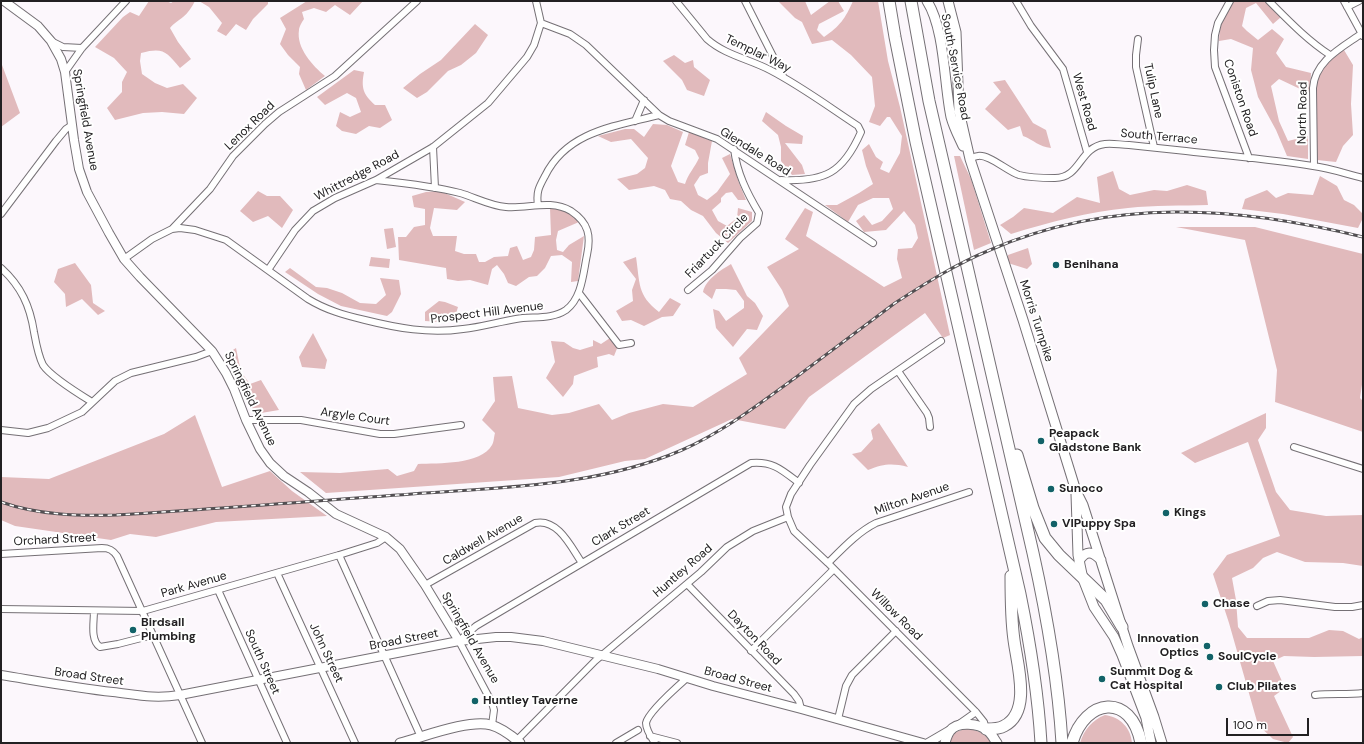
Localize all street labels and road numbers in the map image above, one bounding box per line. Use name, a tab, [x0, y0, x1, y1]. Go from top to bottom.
street label: South Service Road	[938, 13, 972, 121]
street label: Templar Way	[723, 32, 793, 76]
street label: Coniston Road	[1220, 57, 1260, 139]
street label: Tulip Lane	[1140, 62, 1166, 120]
street label: Springfield Avenue	[69, 68, 101, 172]
street label: West Road	[1069, 71, 1099, 133]
street label: North Road	[1295, 82, 1311, 144]
street label: Lenox Road	[222, 99, 278, 153]
street label: Glendale Road	[717, 125, 793, 179]
street label: South Terrace	[1120, 126, 1198, 148]
street label: Whittredge Road	[312, 148, 402, 204]
street label: Friartuck Circle	[682, 211, 752, 281]
street label: Morris Turnpike	[1016, 278, 1056, 364]
street label: Prospect Hill Avenue	[430, 299, 544, 327]
street label: Springfield Avenue	[221, 350, 279, 448]
street label: Argyle Court	[319, 405, 391, 429]
street label: Milton Avenue	[873, 479, 951, 519]
street label: Clark Street	[589, 504, 653, 550]
street label: Caldwell Avenue	[440, 511, 526, 569]
street label: Orchard Street	[13, 531, 97, 549]
street label: Huntley Road	[650, 541, 716, 601]
street label: Park Avenue	[159, 569, 229, 601]
street label: Willow Road	[867, 586, 925, 644]
street label: Springfield Avenue	[438, 590, 502, 686]
street label: Dayton Road	[724, 607, 784, 669]
street label: John Street	[306, 621, 346, 685]
street label: Broad Street	[368, 626, 440, 654]
street label: South Street	[241, 627, 283, 697]
street label: Broad Street	[702, 664, 774, 696]
street label: Broad Street	[53, 665, 125, 689]

